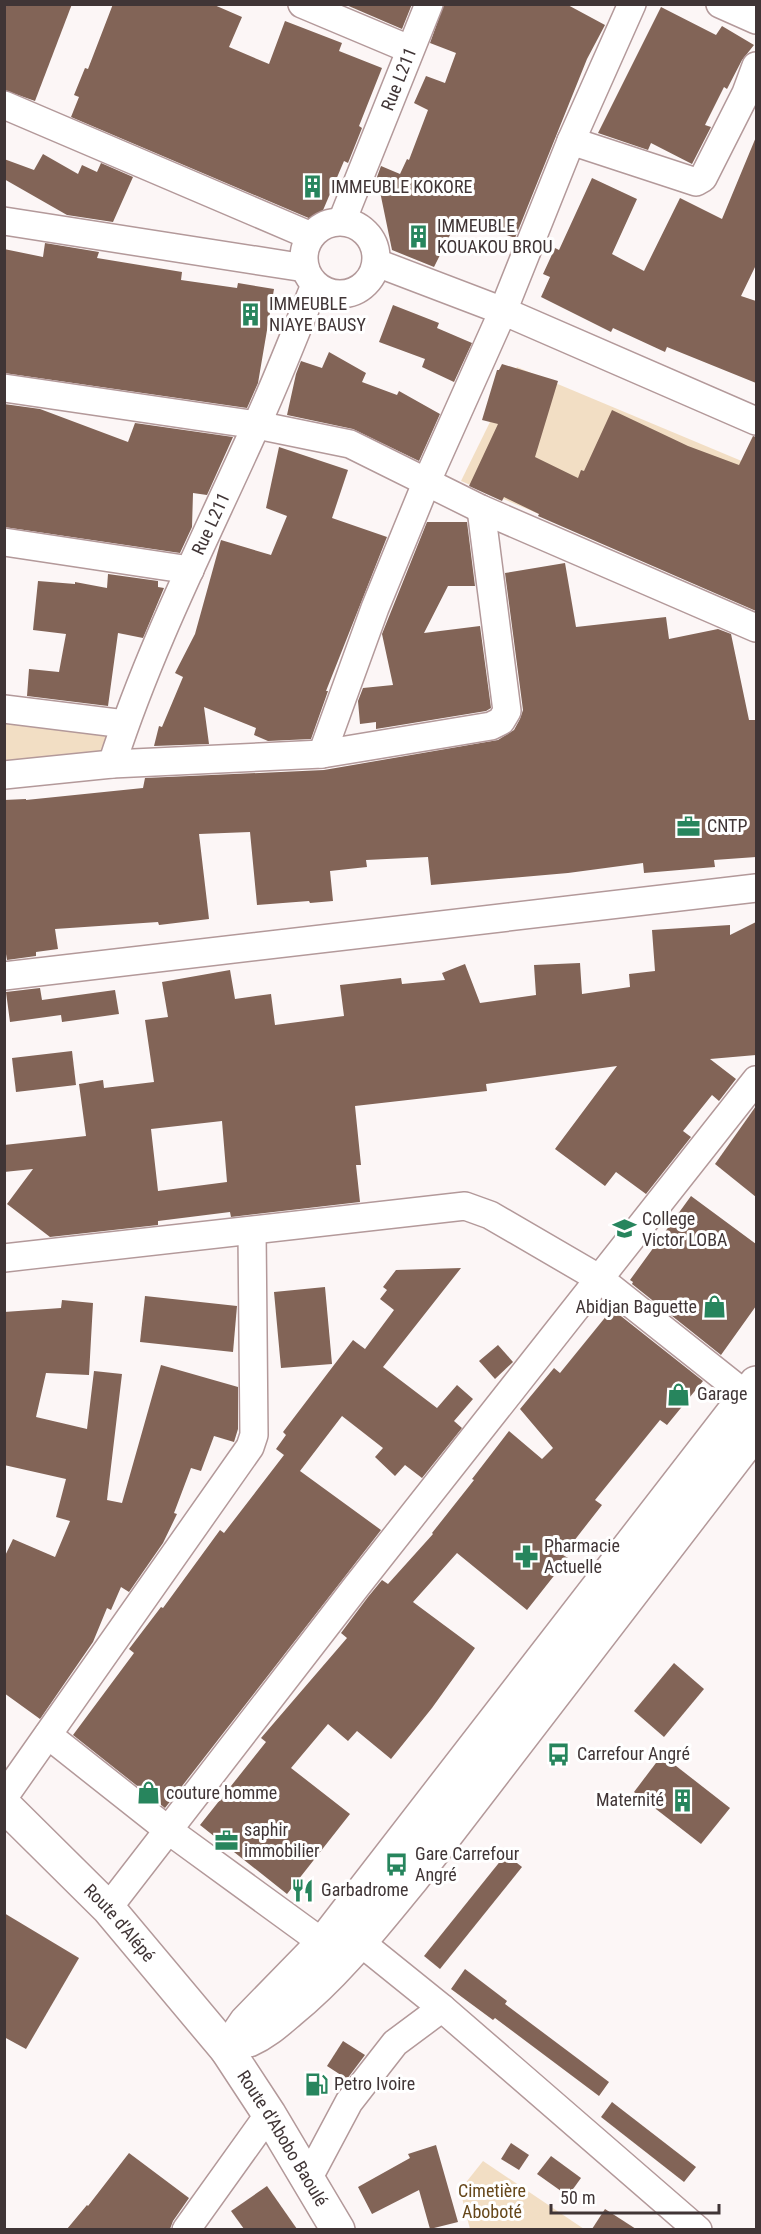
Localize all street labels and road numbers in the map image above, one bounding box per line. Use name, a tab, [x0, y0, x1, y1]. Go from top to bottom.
street label: Rue L211	[376, 44, 421, 113]
street label: Rue L211	[187, 489, 234, 558]
street label: Route d'Alépé	[80, 1879, 159, 1966]
street label: Route d'Abobo Baoulé	[233, 2066, 332, 2210]

